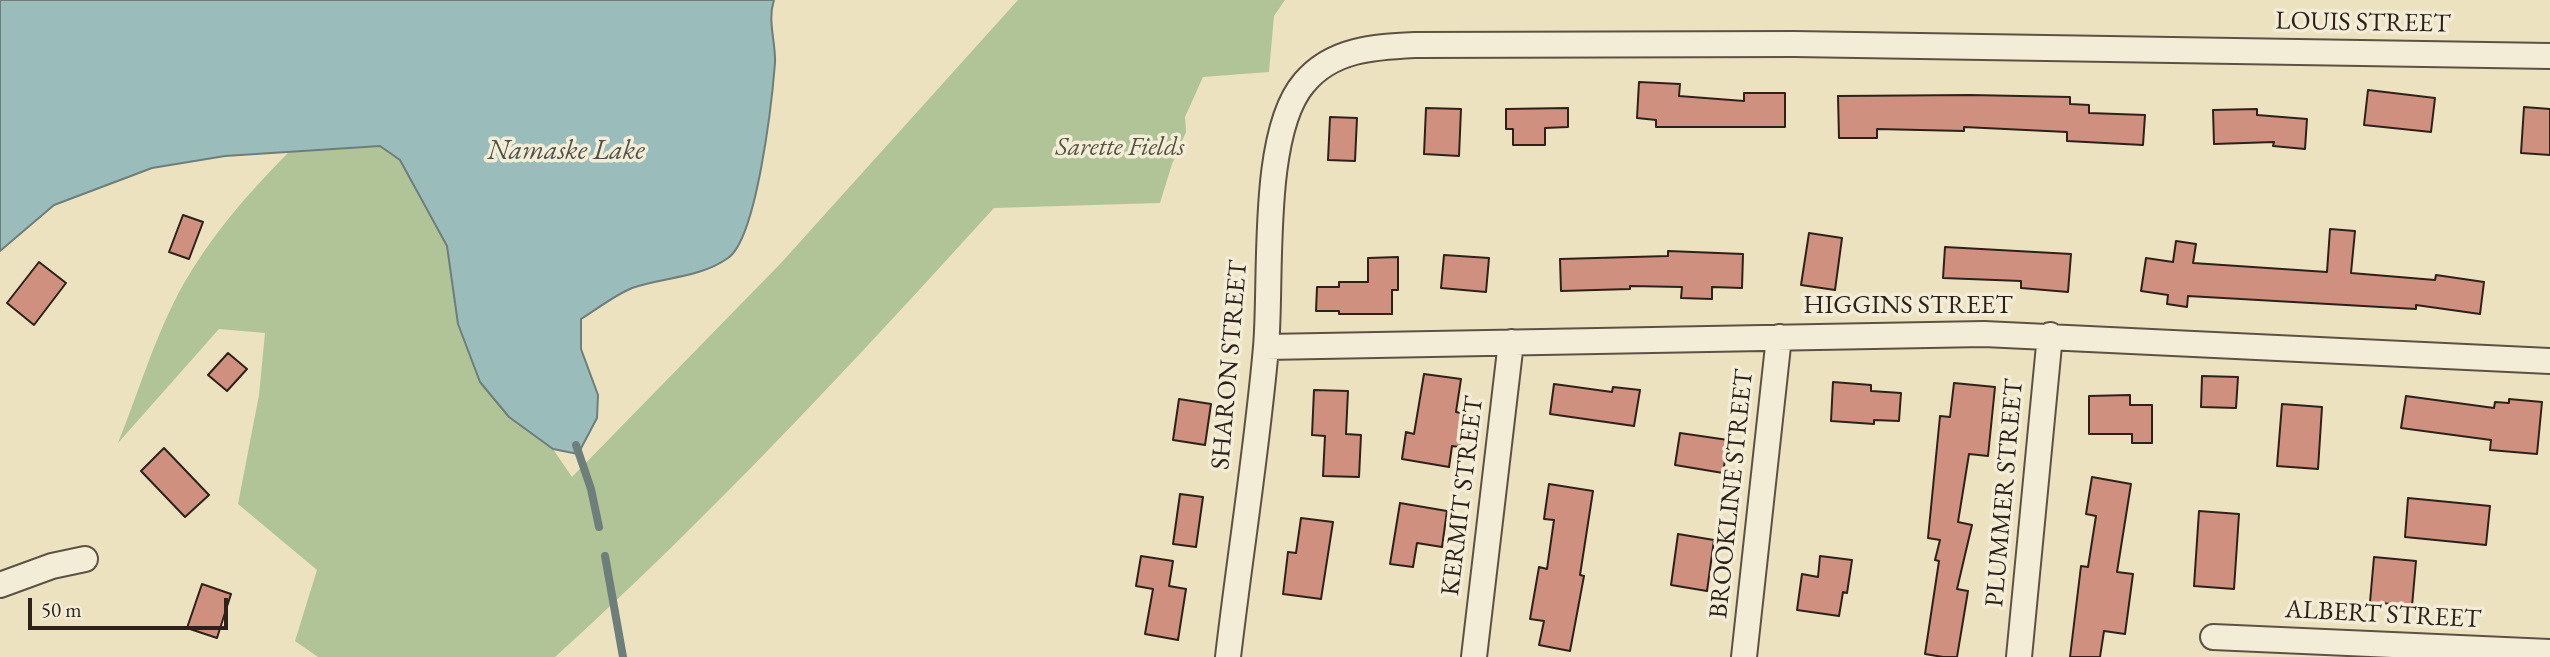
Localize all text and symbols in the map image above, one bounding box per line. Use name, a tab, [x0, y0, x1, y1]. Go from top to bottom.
street label: LOUIS STREET	[2275, 6, 2451, 40]
park label: Sarette Fields	[1056, 132, 1184, 164]
water label: Namaske Lake	[487, 134, 645, 168]
street label: SHARON STREET	[1205, 259, 1255, 471]
street label: HIGGINS STREET	[1803, 290, 2013, 322]
street label: BROOKLINE STREET	[1703, 368, 1761, 620]
street label: PLUMMER STREET	[1979, 378, 2031, 608]
street label: KERMIT STREET	[1435, 395, 1491, 597]
scale bar	[32, 584, 231, 628]
street label: ALBERT STREET	[2284, 594, 2482, 636]
text: 50 m	[41, 596, 82, 623]

